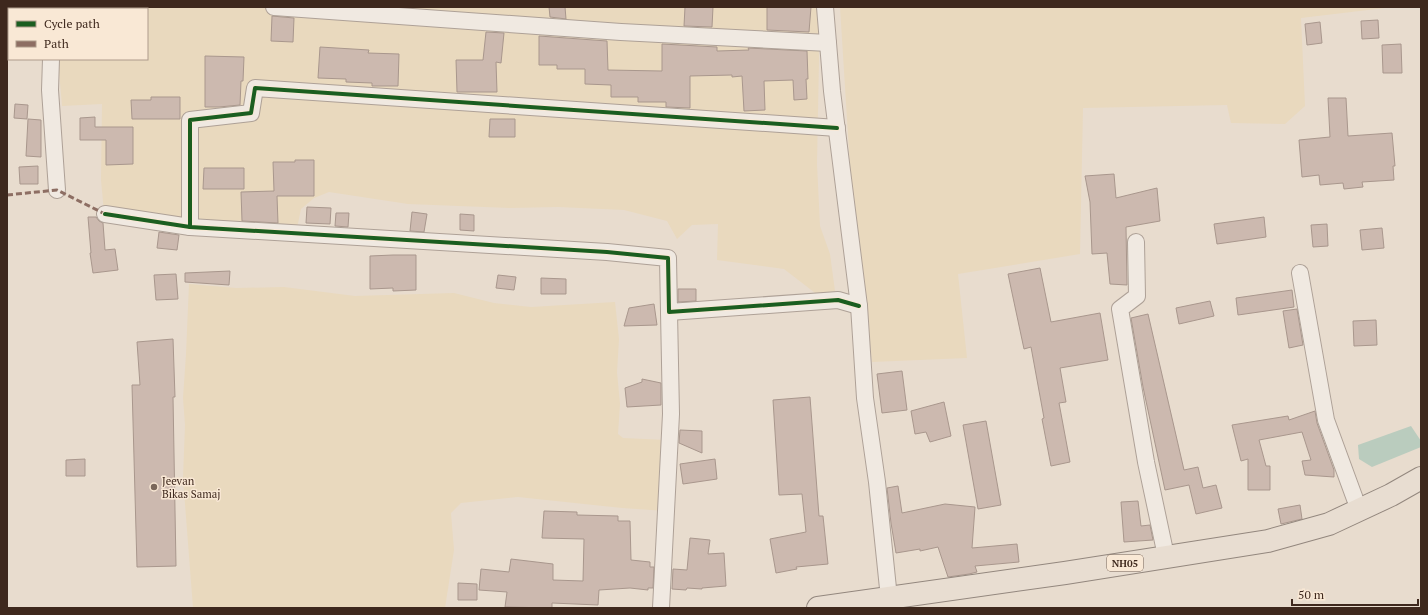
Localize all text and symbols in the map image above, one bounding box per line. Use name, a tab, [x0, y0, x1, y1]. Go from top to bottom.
legend	[8, 8, 148, 60]
text: Cycle path	[44, 16, 100, 31]
text: Path	[44, 36, 69, 51]
place label: Jeevan Bikas Samaj	[162, 474, 220, 501]
marker: Jeevan Bikas Samaj	[149, 482, 159, 492]
road number: NH05	[1107, 555, 1143, 571]
scale bar	[1292, 581, 1418, 607]
text: 50 m	[1298, 587, 1325, 602]

